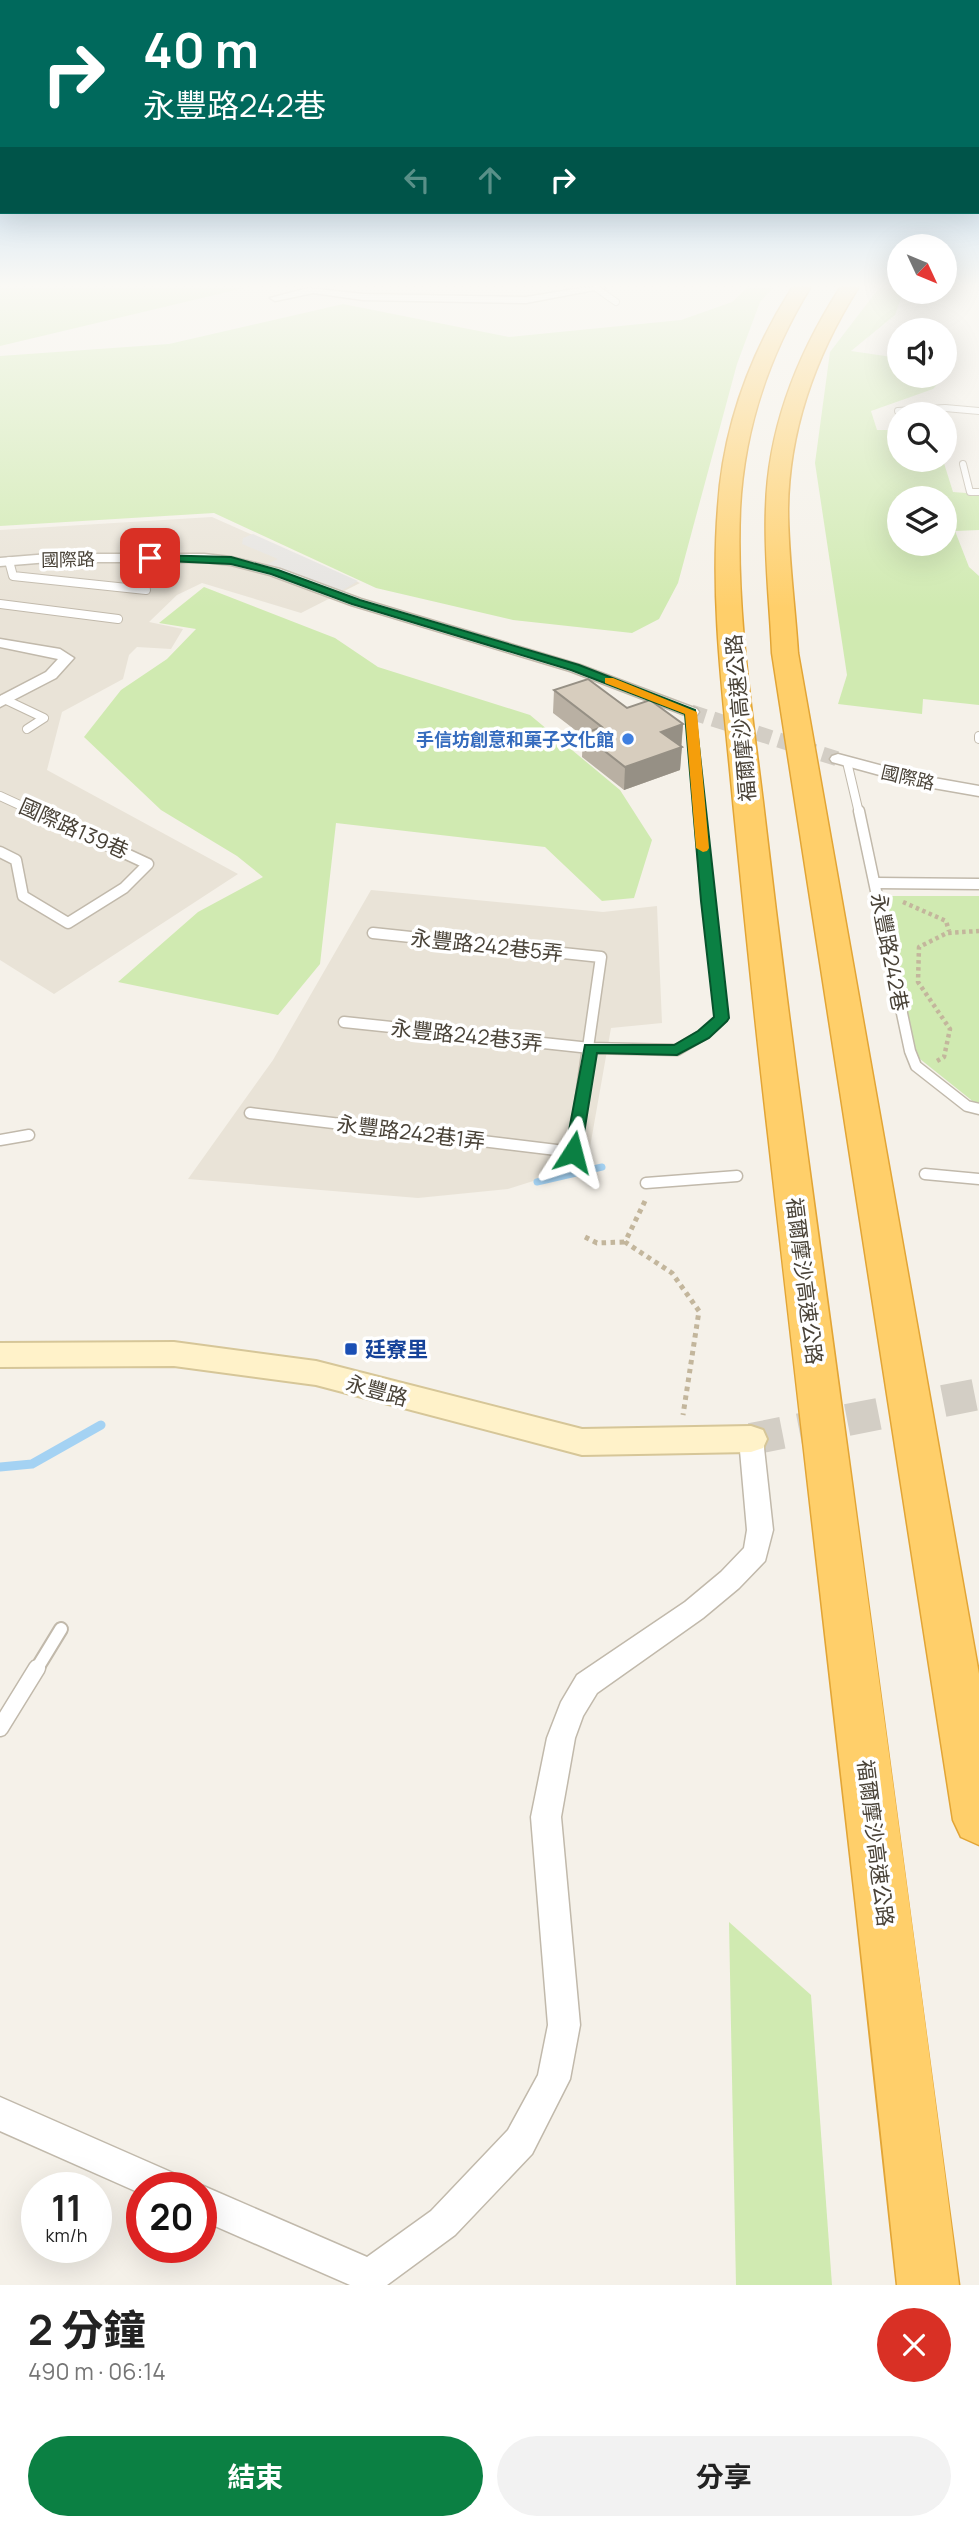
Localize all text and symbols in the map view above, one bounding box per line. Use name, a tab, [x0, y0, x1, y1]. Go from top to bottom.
text: 40 m	[143, 16, 259, 83]
icon: right	[28, 28, 119, 119]
text: 永豐路242巷	[143, 83, 326, 127]
icon: left	[398, 161, 436, 199]
icon: ahead	[471, 161, 509, 199]
icon: right	[544, 161, 582, 199]
north arrow	[887, 234, 957, 304]
map controls	[887, 234, 957, 556]
button: sound	[887, 318, 957, 388]
button: search	[887, 402, 957, 472]
button: layers	[887, 486, 957, 556]
pin	[120, 528, 180, 588]
icon: arrive	[131, 539, 169, 577]
street label: 國際路	[41, 547, 95, 571]
street label: 福爾摩沙高速公路	[719, 633, 761, 803]
place label: 手信坊創意和菓子文化館	[416, 727, 614, 751]
marker: 手信坊創意和菓子文化館	[620, 731, 636, 747]
street label: 國際路	[879, 759, 937, 795]
street label: 國際路139巷	[15, 791, 133, 865]
street label: 永豐路242巷	[865, 890, 915, 1014]
street label: 永豐路242巷5弄	[409, 923, 565, 967]
street label: 永豐路242巷3弄	[390, 1013, 544, 1057]
street label: 永豐路242巷1弄	[335, 1109, 487, 1155]
position arrow	[536, 1115, 610, 1189]
street label: 福爾摩沙高速公路	[781, 1196, 829, 1366]
place label: 廷寮里	[365, 1335, 428, 1363]
marker: 廷寮里	[343, 1341, 359, 1357]
street label: 永豐路	[343, 1368, 411, 1412]
street label: 福爾摩沙高速公路	[852, 1758, 900, 1928]
speed limit sign: 20	[126, 2172, 217, 2263]
text: 11	[51, 2184, 82, 2232]
text: km/h	[46, 2223, 87, 2247]
text: 2 分鐘	[28, 2300, 145, 2358]
button: close	[877, 2308, 951, 2382]
text: 490 m · 06:14	[28, 2355, 166, 2387]
button: 結束	[28, 2436, 483, 2516]
button: 分享	[497, 2436, 951, 2516]

